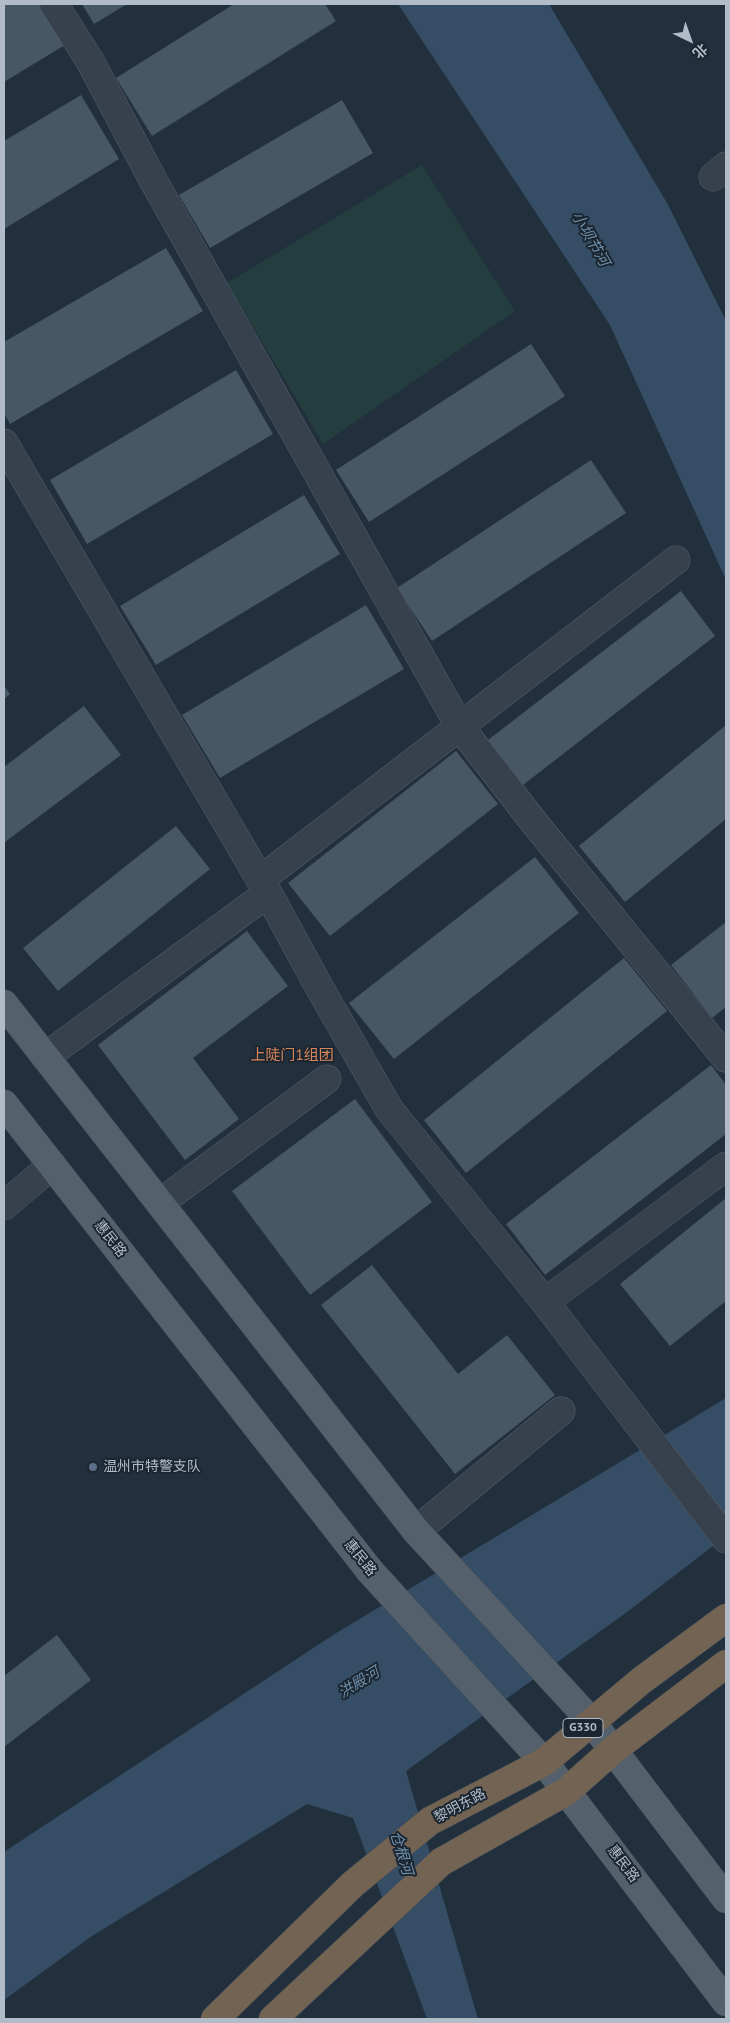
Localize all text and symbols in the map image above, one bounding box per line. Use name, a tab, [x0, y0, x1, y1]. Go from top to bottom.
north arrow	[665, 15, 715, 65]
text: 北	[689, 40, 711, 63]
water label: 小坝节河	[567, 209, 613, 269]
district label: 上陡门1组团	[250, 1047, 334, 1065]
street label: 惠民路	[90, 1217, 130, 1261]
place label: 温州市特警支队	[103, 1459, 201, 1475]
marker: 温州市特警支队	[87, 1461, 99, 1473]
street label: 惠民路	[340, 1536, 380, 1580]
water label: 洪殿河	[335, 1663, 383, 1703]
road number: G330	[563, 1719, 603, 1738]
street label: 黎明东路	[431, 1785, 489, 1827]
water label: 仓根河	[386, 1829, 416, 1877]
street label: 惠民路	[604, 1842, 642, 1886]

